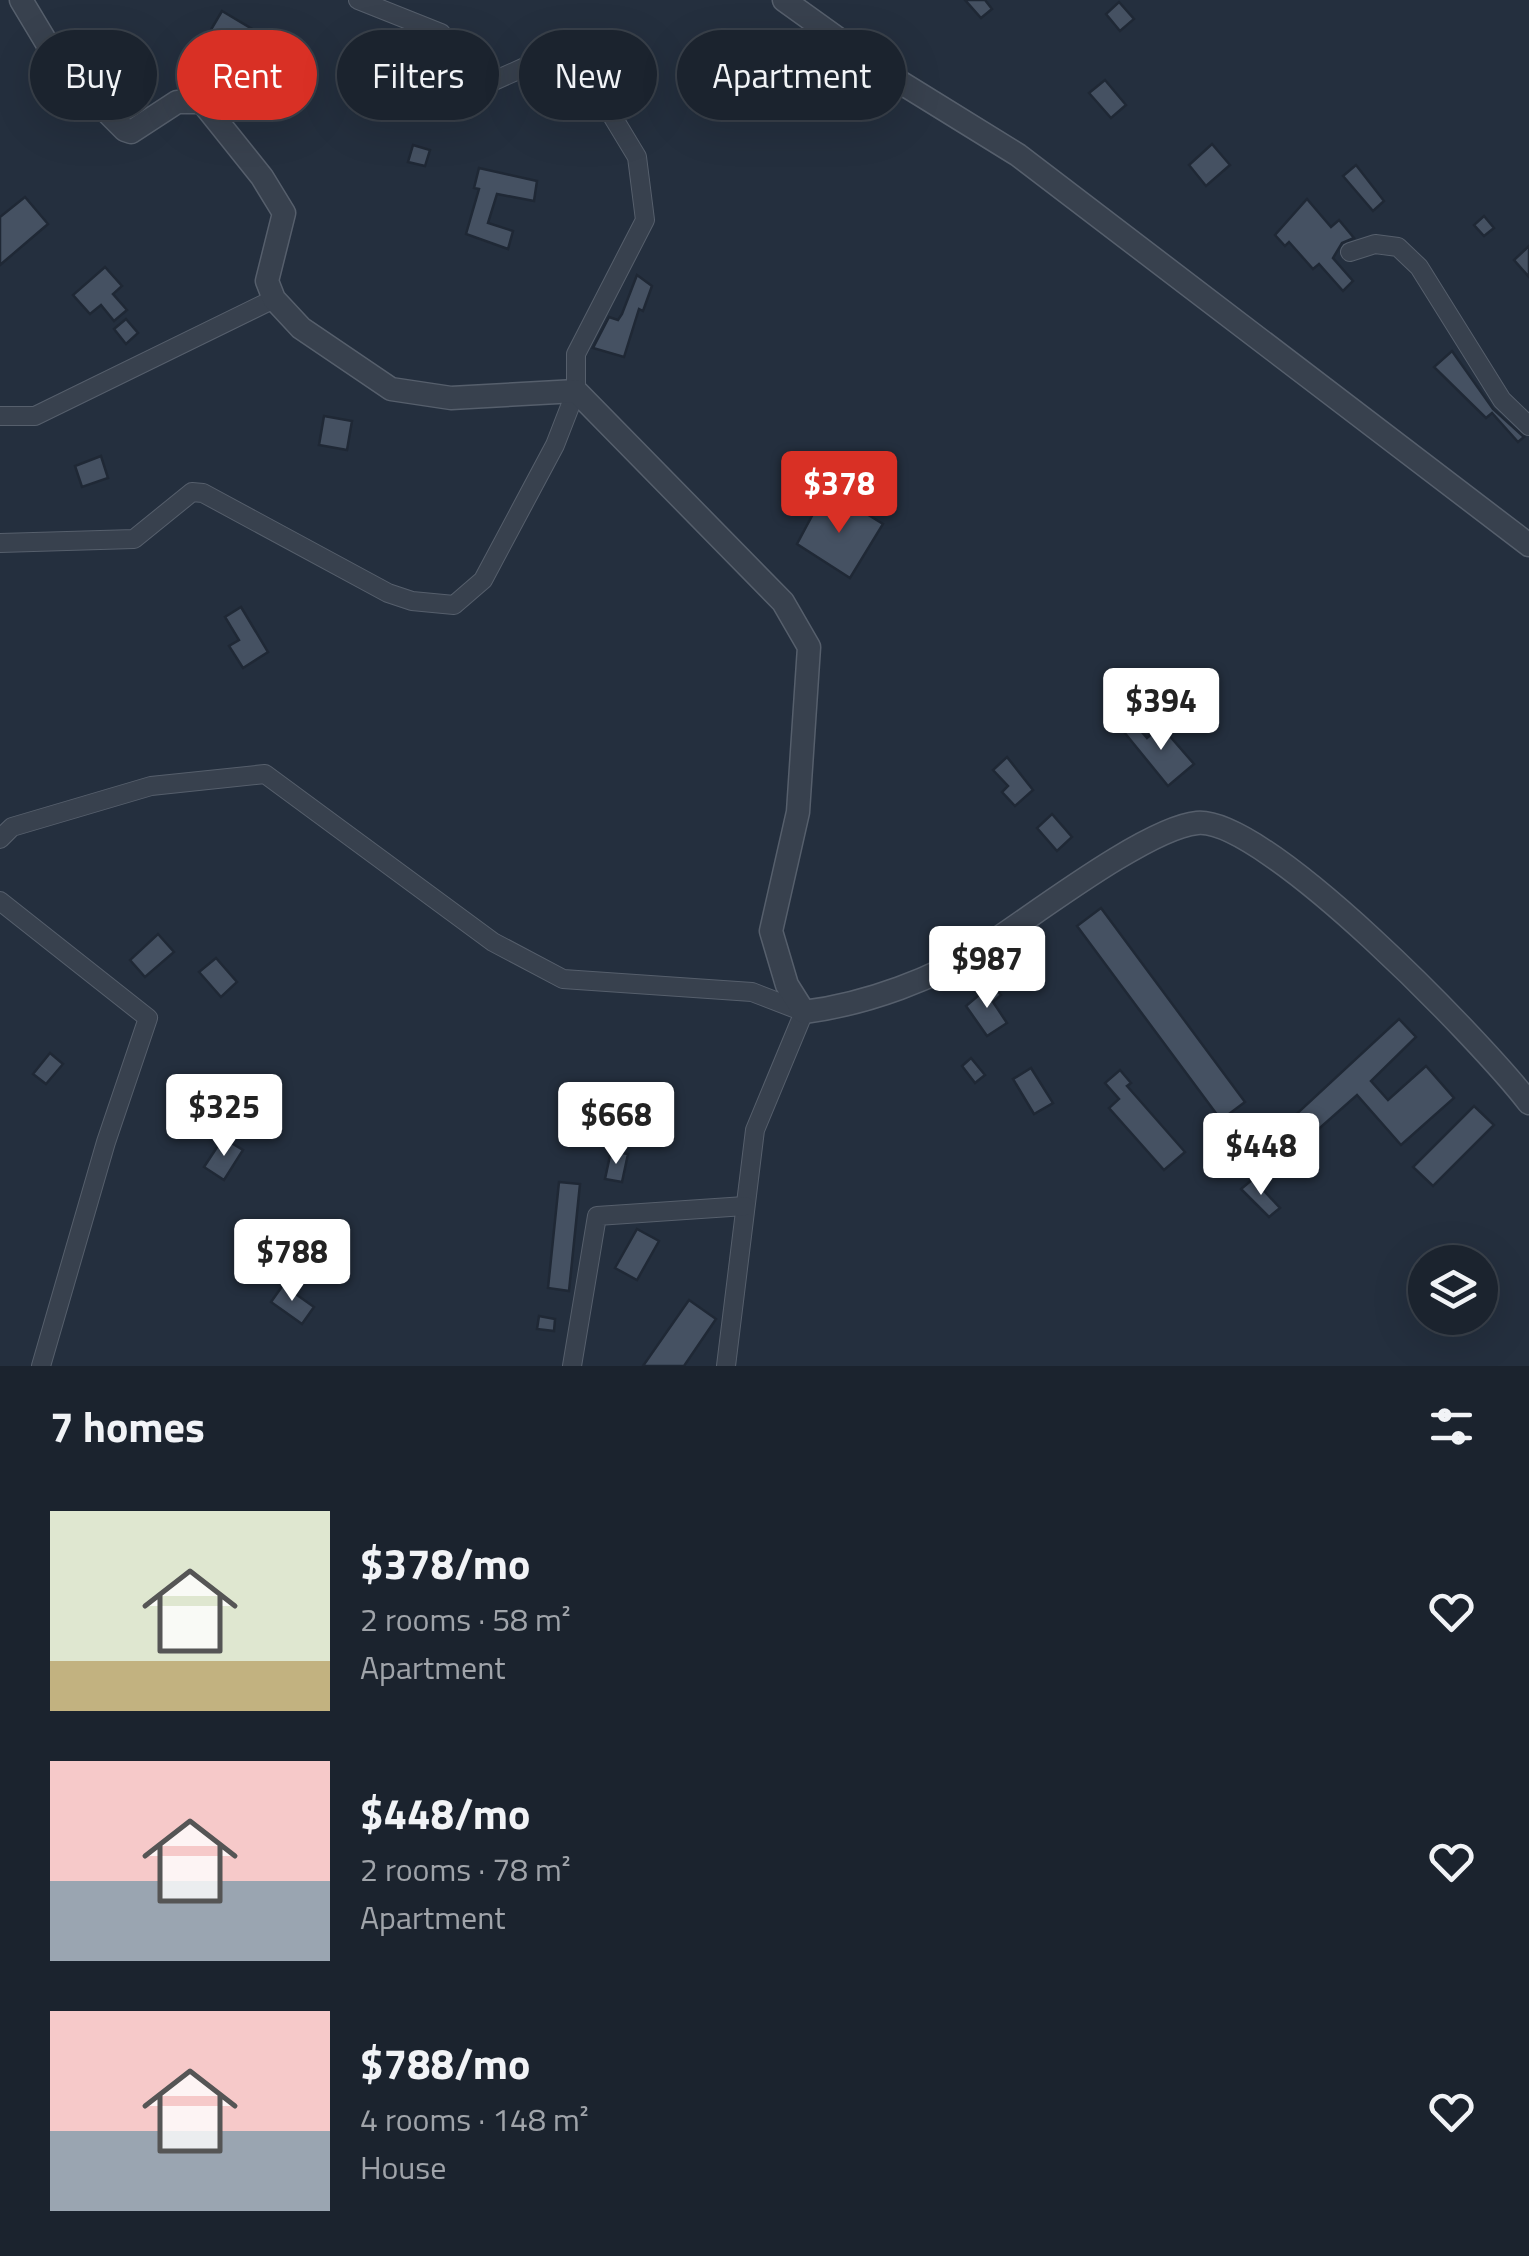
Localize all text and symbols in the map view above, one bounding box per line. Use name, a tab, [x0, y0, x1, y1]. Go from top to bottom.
chip: Buy	[30, 30, 157, 120]
chip: Rent	[177, 30, 317, 120]
chip: Filters	[337, 30, 499, 120]
chip: New	[519, 30, 657, 120]
chip: Apartment	[677, 30, 906, 120]
pin: $378	[780, 451, 898, 536]
text: $378	[803, 459, 875, 507]
pin: $394	[1102, 668, 1220, 753]
text: $394	[1125, 676, 1197, 724]
pin: $987	[928, 926, 1046, 1011]
text: $987	[951, 934, 1023, 982]
pin: $325	[165, 1074, 283, 1159]
text: $325	[188, 1082, 260, 1130]
pin: $668	[557, 1082, 675, 1167]
text: $668	[580, 1090, 652, 1138]
pin: $448	[1202, 1113, 1320, 1198]
text: $448	[1225, 1121, 1297, 1169]
pin: $788	[233, 1219, 351, 1304]
text: $788	[256, 1227, 328, 1275]
map controls	[1408, 1245, 1498, 1335]
button: layers	[1408, 1245, 1498, 1335]
text: 7 homes	[50, 1394, 205, 1458]
icon: filters	[1424, 1399, 1479, 1454]
text: $378/mo	[360, 1531, 530, 1595]
icon: home	[130, 1551, 250, 1671]
icon: heart	[1424, 1584, 1479, 1639]
text: 2 rooms · 58 m²	[360, 1595, 571, 1643]
text: Apartment	[360, 1643, 506, 1691]
text: $448/mo	[360, 1781, 530, 1845]
icon: home	[130, 1801, 250, 1921]
icon: heart	[1424, 1834, 1479, 1889]
text: 2 rooms · 78 m²	[360, 1845, 571, 1893]
text: Apartment	[360, 1893, 506, 1941]
text: $788/mo	[360, 2031, 530, 2095]
icon: home	[130, 2051, 250, 2171]
icon: heart	[1424, 2084, 1479, 2139]
text: 4 rooms · 148 m²	[360, 2095, 589, 2143]
text: House	[360, 2143, 446, 2191]

